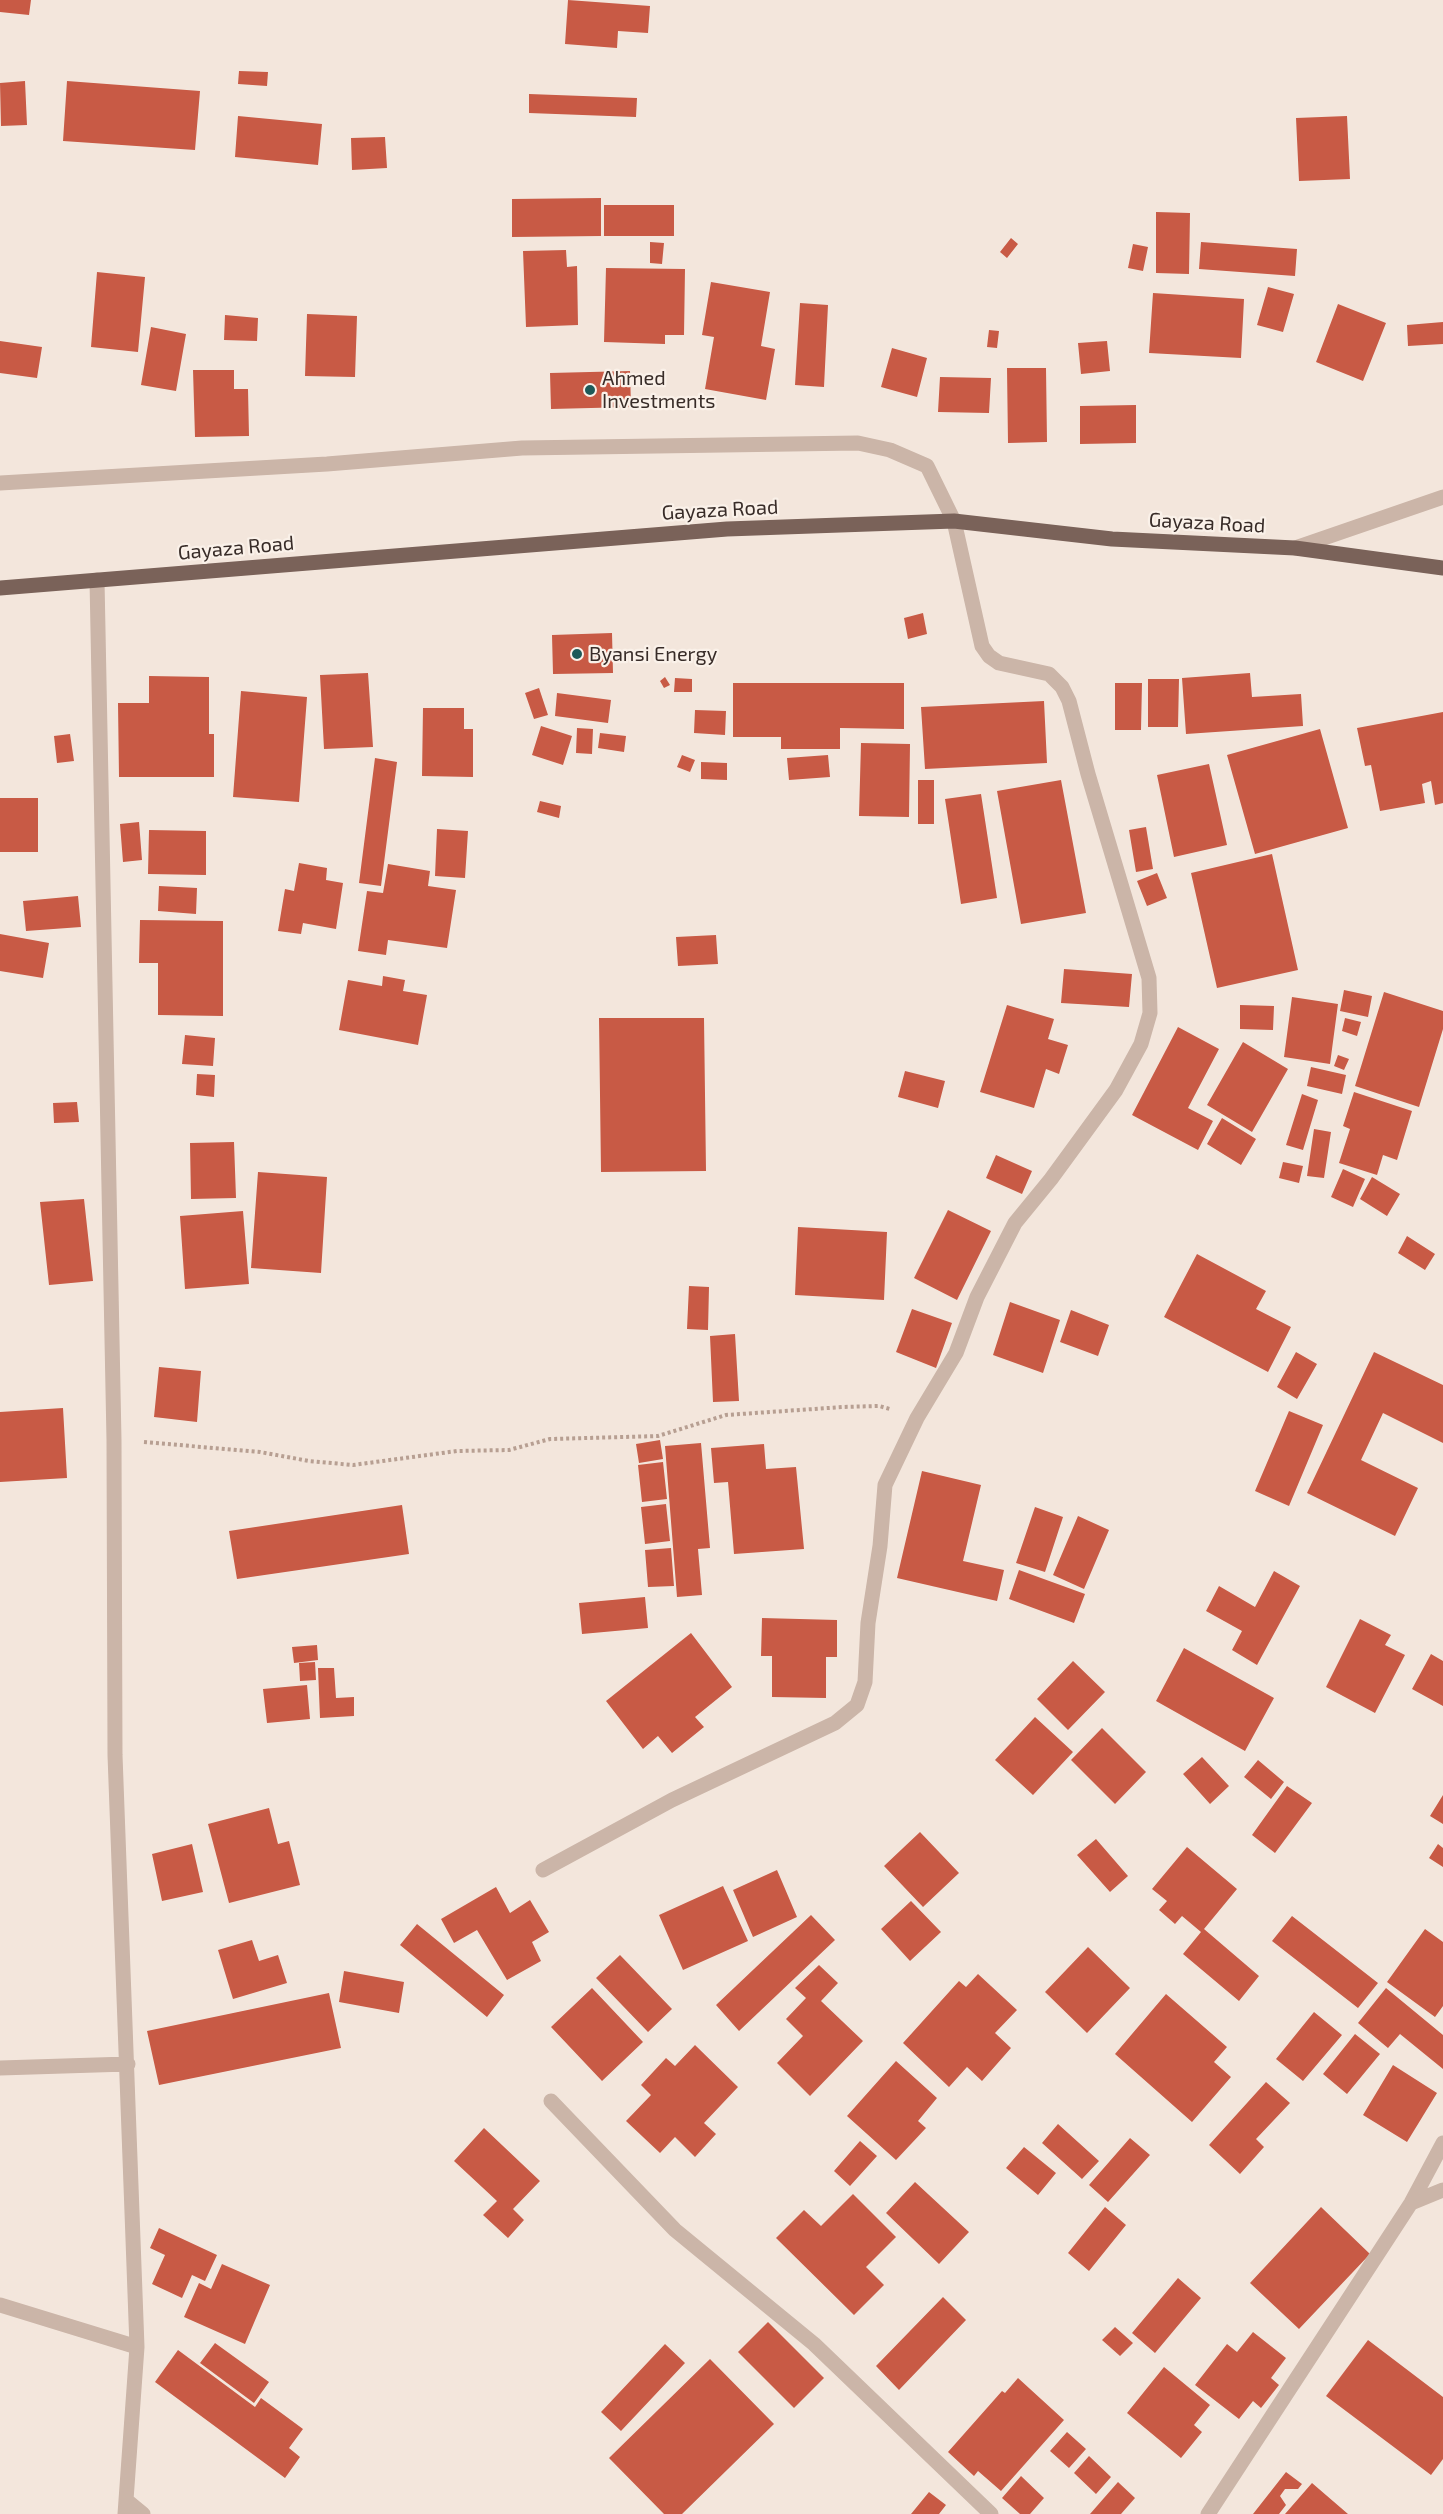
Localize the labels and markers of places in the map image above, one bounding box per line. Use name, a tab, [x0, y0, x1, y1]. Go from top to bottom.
place label: Ahmed Investments	[602, 366, 716, 413]
marker: Ahmed Investments	[583, 383, 597, 397]
place label: Byansi Energy	[589, 642, 717, 666]
marker: Byansi Energy	[570, 647, 584, 661]

